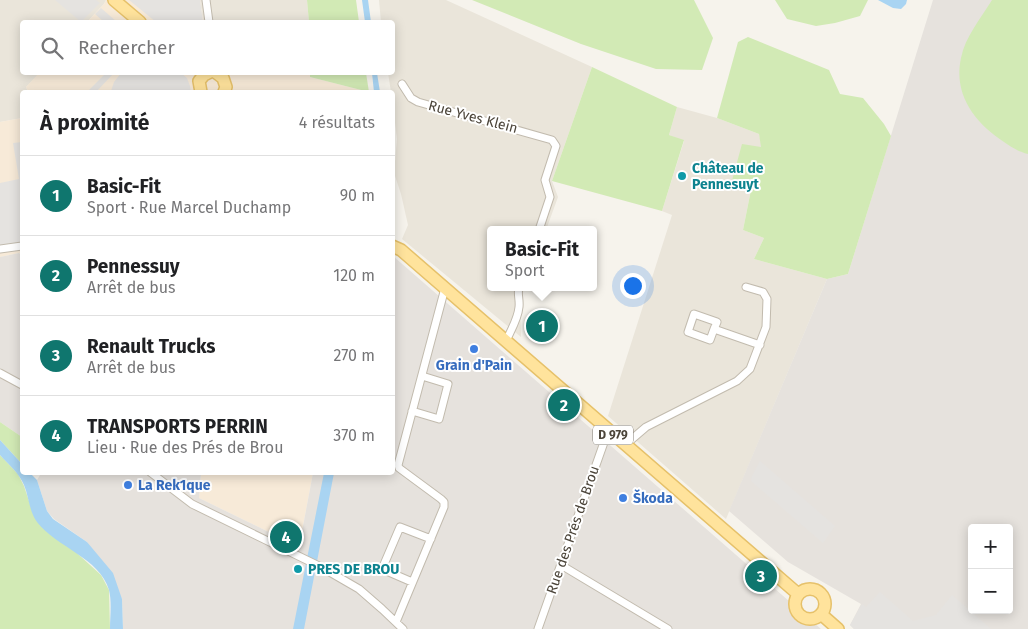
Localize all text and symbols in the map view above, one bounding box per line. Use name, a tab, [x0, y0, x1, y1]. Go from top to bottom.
search box	[20, 20, 395, 75]
icon: search	[38, 34, 66, 62]
text: Rechercher	[78, 36, 175, 59]
street label: Rue Yves Klein	[426, 97, 520, 137]
text: À proximité	[40, 110, 149, 136]
text: 4 résultats	[299, 113, 375, 132]
place label: Château de Pennesuyt	[692, 160, 764, 193]
marker: Château de Pennesuyt	[676, 170, 688, 182]
text: Basic-Fit	[87, 175, 161, 198]
text: 1	[52, 186, 60, 205]
text: 90 m	[340, 186, 375, 205]
text: Sport · Rue Marcel Duchamp	[87, 198, 291, 217]
popup	[487, 226, 597, 291]
text: Basic-Fit	[505, 238, 579, 261]
text: Pennessuy	[87, 255, 180, 278]
text: Sport	[505, 261, 545, 280]
text: 2	[52, 266, 60, 285]
text: 120 m	[333, 266, 375, 285]
your location	[620, 273, 646, 299]
text: Arrêt de bus	[87, 278, 176, 297]
pin: 1	[526, 307, 558, 345]
text: Renault Trucks	[87, 335, 216, 358]
marker: Grain d'Pain	[468, 343, 480, 355]
text: 3	[52, 346, 60, 365]
text: 270 m	[333, 346, 375, 365]
place label: Grain d'Pain	[436, 357, 512, 374]
text: Arrêt de bus	[87, 358, 176, 377]
pin: 2	[548, 386, 580, 424]
text: TRANSPORTS PERRIN	[87, 415, 268, 438]
text: 4	[51, 426, 61, 445]
text: 370 m	[333, 426, 375, 445]
road number: D 979	[593, 426, 633, 444]
text: Lieu · Rue des Prés de Brou	[87, 438, 284, 457]
street label: Rue des Prés de Brou	[543, 464, 603, 596]
place label: La Rek1que	[138, 477, 211, 494]
marker: La Rek1que	[122, 479, 134, 491]
place label: Škoda	[633, 489, 673, 507]
marker: Škoda	[617, 492, 629, 504]
pin: 4	[270, 518, 302, 556]
map controls	[968, 524, 1013, 614]
button: +	[968, 524, 1013, 569]
pin: 3	[745, 557, 777, 595]
place label: PRES DE BROU	[308, 561, 399, 578]
marker: PRES DE BROU	[292, 563, 304, 575]
button: −	[968, 569, 1013, 614]

